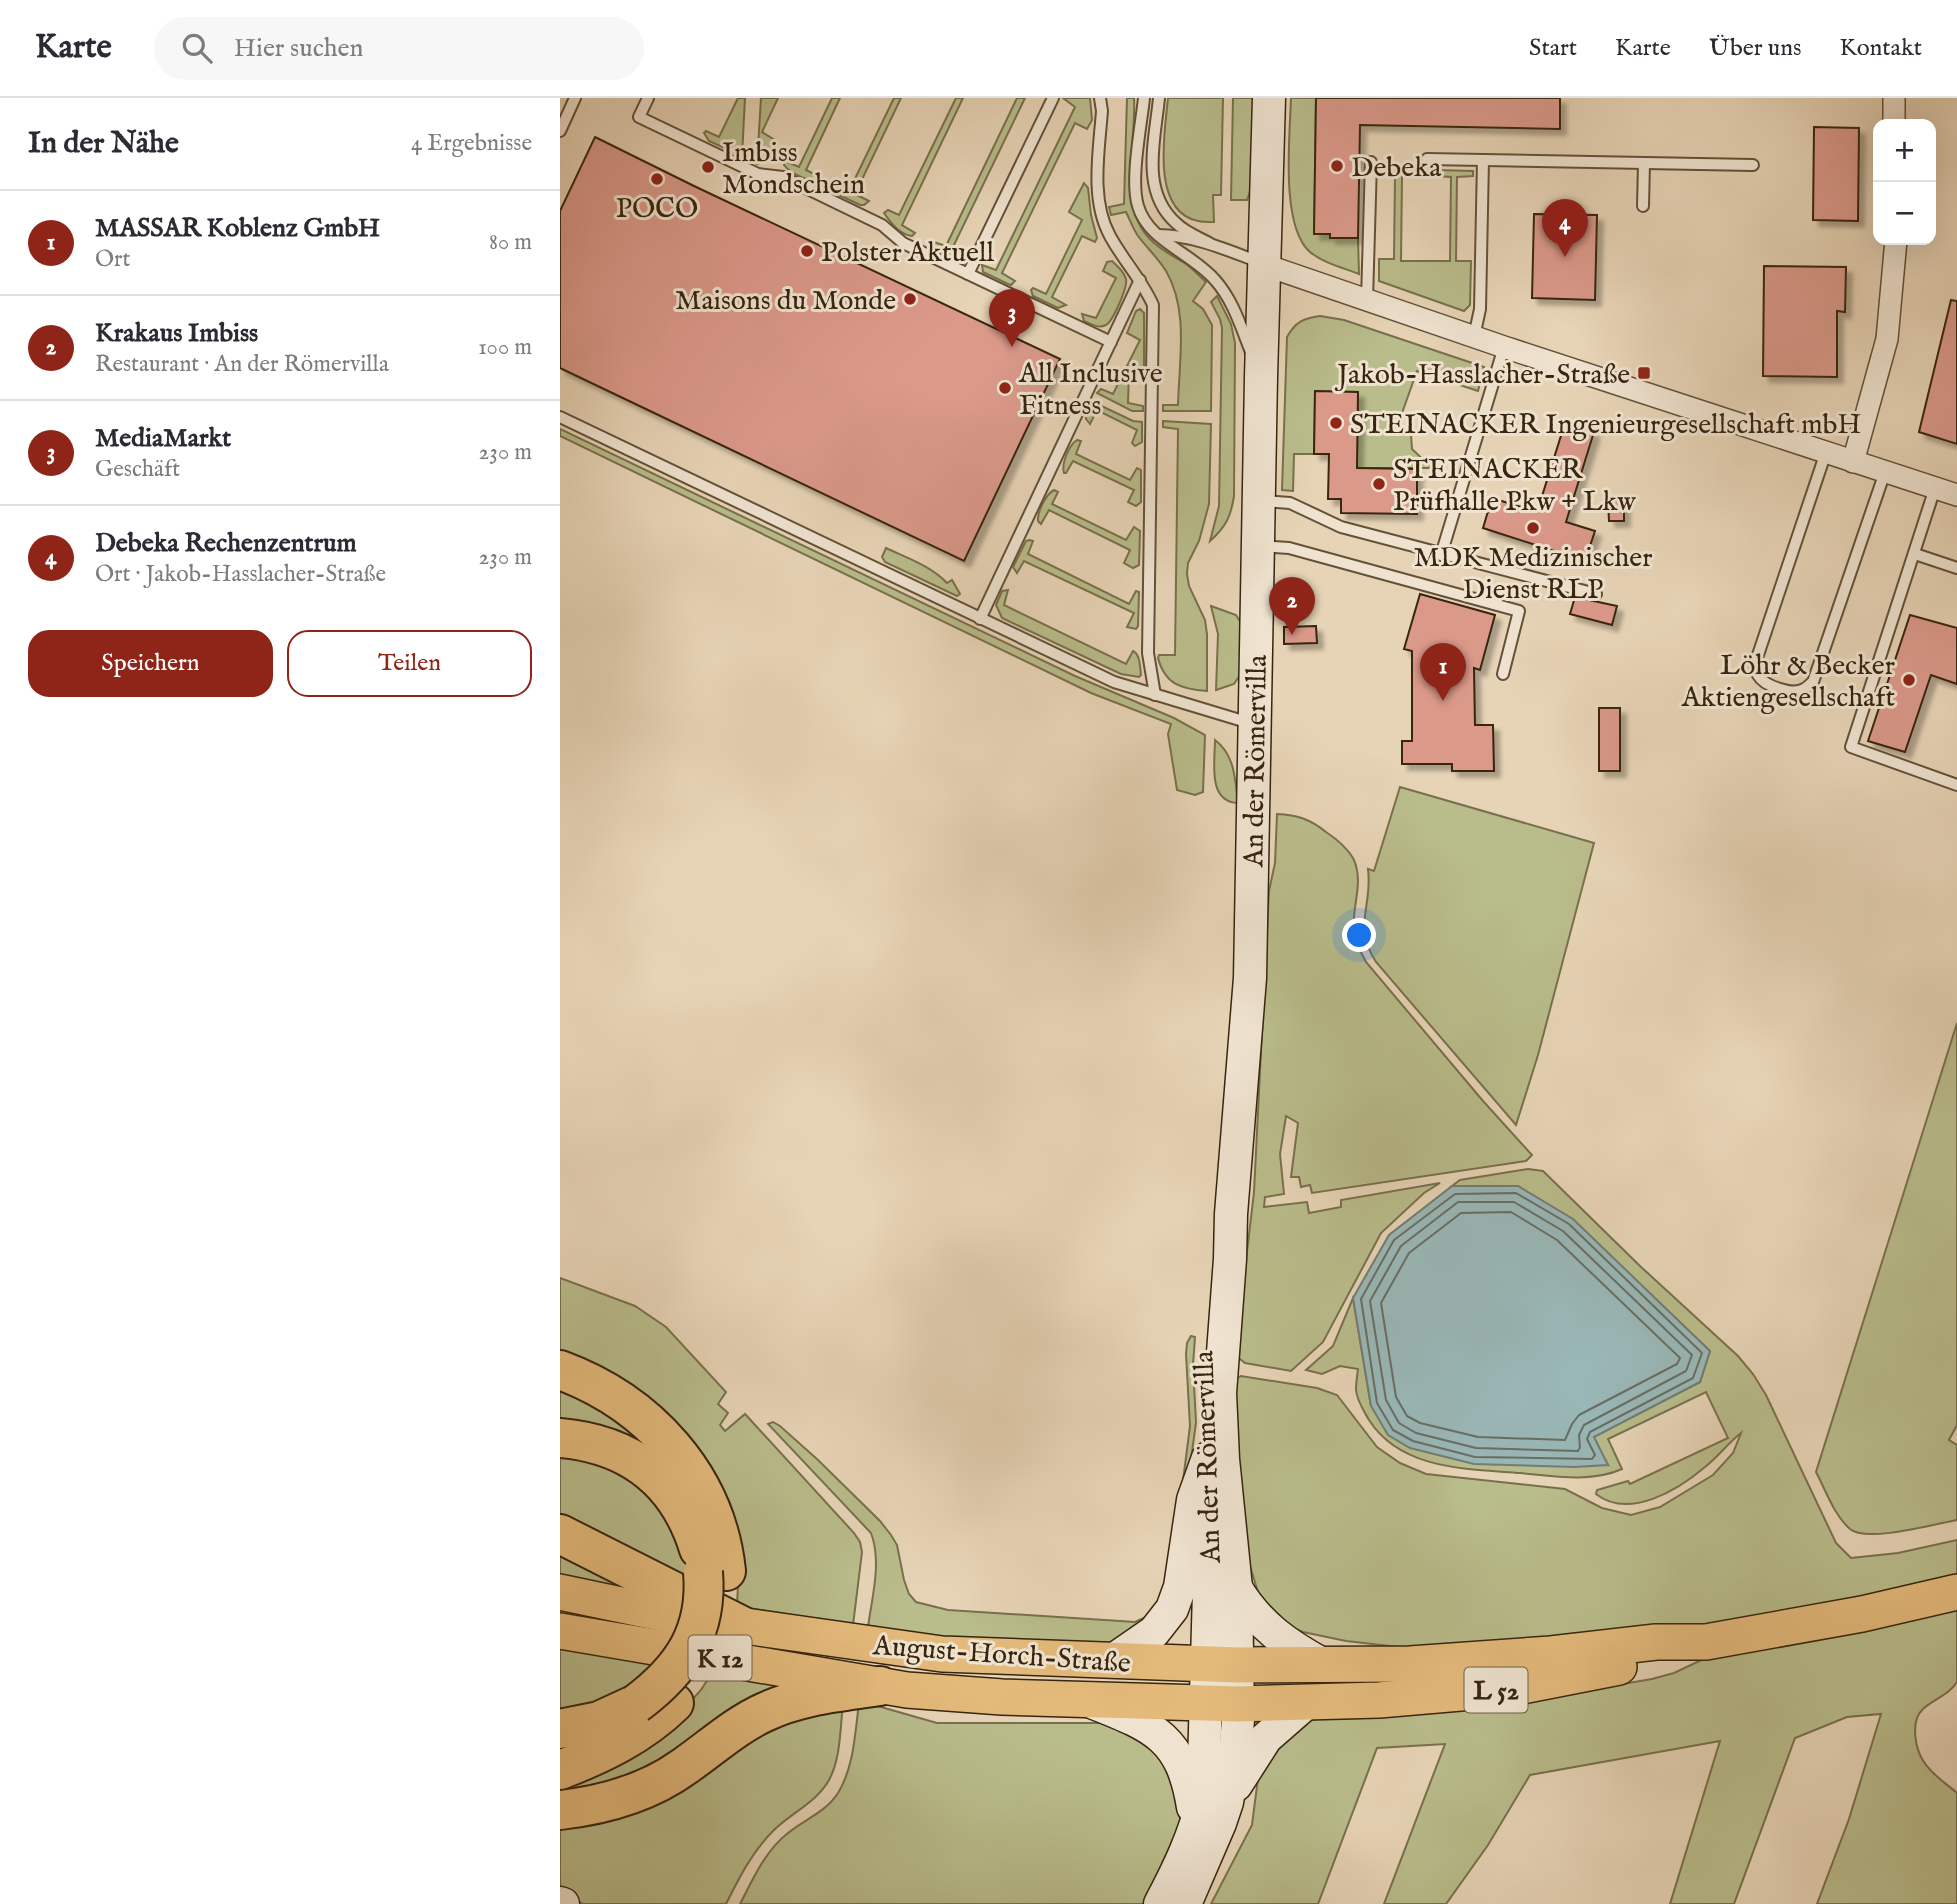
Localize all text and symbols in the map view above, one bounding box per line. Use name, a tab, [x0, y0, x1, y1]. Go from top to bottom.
search box	[154, 17, 644, 80]
text: Karte	[35, 27, 112, 69]
icon: search	[178, 29, 216, 67]
text: Hier suchen	[234, 32, 363, 65]
text: Start	[1529, 33, 1577, 64]
text: Karte	[1615, 33, 1671, 64]
text: Über uns	[1709, 33, 1801, 64]
text: Kontakt	[1839, 33, 1922, 64]
map controls	[1873, 119, 1936, 245]
button: +	[1873, 119, 1936, 182]
text: In der Nähe	[28, 125, 179, 163]
text: 4 Ergebnisse	[411, 129, 532, 158]
place label: Imbiss Mondschein	[722, 136, 865, 203]
place label: Debeka	[1351, 151, 1442, 186]
marker: Debeka	[1329, 158, 1345, 174]
marker: Imbiss Mondschein	[700, 159, 716, 175]
marker: POCO	[649, 171, 665, 187]
button: −	[1873, 182, 1936, 245]
place label: POCO	[616, 192, 698, 227]
pin: 4	[1542, 199, 1588, 257]
text: MASSAR Koblenz GmbH	[95, 212, 380, 245]
text: 1	[47, 228, 55, 257]
text: 80 m	[489, 228, 532, 257]
place label: Polster Aktuell	[821, 236, 995, 271]
marker: Polster Aktuell	[799, 243, 815, 259]
text: Ort	[95, 245, 130, 274]
place label: Maisons du Monde	[675, 284, 896, 319]
pin: 3	[989, 289, 1035, 347]
marker: Maisons du Monde	[902, 291, 918, 307]
text: Krakaus Imbiss	[95, 317, 258, 350]
text: 2	[46, 333, 56, 362]
text: 100 m	[478, 333, 532, 362]
text: Restaurant · An der Römervilla	[95, 350, 389, 379]
place label: All Inclusive Fitness	[1018, 357, 1163, 424]
place label: Jakob-Hasslacher-Straße	[1334, 358, 1630, 393]
marker: Jakob-Hasslacher-Straße	[1636, 365, 1652, 381]
marker: All Inclusive Fitness	[997, 380, 1013, 396]
place label: STEINACKER Ingenieurgesellschaft mbH	[1350, 408, 1861, 443]
marker: STEINACKER Ingenieurgesellschaft mbH	[1328, 415, 1344, 431]
text: MediaMarkt	[95, 422, 231, 455]
text: 3	[47, 438, 55, 467]
text: 230 m	[479, 438, 532, 467]
place label: STEINACKER Prüfhalle Pkw + Lkw	[1393, 453, 1636, 520]
text: Geschäft	[95, 455, 180, 484]
marker: STEINACKER Prüfhalle Pkw + Lkw	[1371, 476, 1387, 492]
marker: MDK Medizinischer Dienst RLP	[1525, 520, 1541, 536]
text: Debeka Rechenzentrum	[95, 527, 357, 560]
place label: MDK Medizinischer Dienst RLP	[1414, 541, 1652, 608]
text: 4	[45, 543, 57, 572]
text: 230 m	[479, 543, 532, 572]
text: Ort · Jakob-Hasslacher-Straße	[95, 560, 386, 589]
pin: 2	[1269, 577, 1315, 635]
button: Speichern	[28, 630, 273, 697]
button: Teilen	[287, 630, 532, 697]
pin: 1	[1420, 643, 1466, 701]
place label: Löhr & Becker Aktiengesellschaft	[1681, 649, 1895, 716]
street label: An der Römervilla	[1237, 654, 1276, 869]
marker: Löhr & Becker Aktiengesellschaft	[1901, 672, 1917, 688]
your location	[1342, 918, 1376, 952]
street label: An der Römervilla	[1187, 1349, 1230, 1565]
street label: August-Horch-Straße	[871, 1629, 1132, 1682]
road number: K 12	[688, 1636, 752, 1680]
road number: L 52	[1464, 1667, 1528, 1712]

